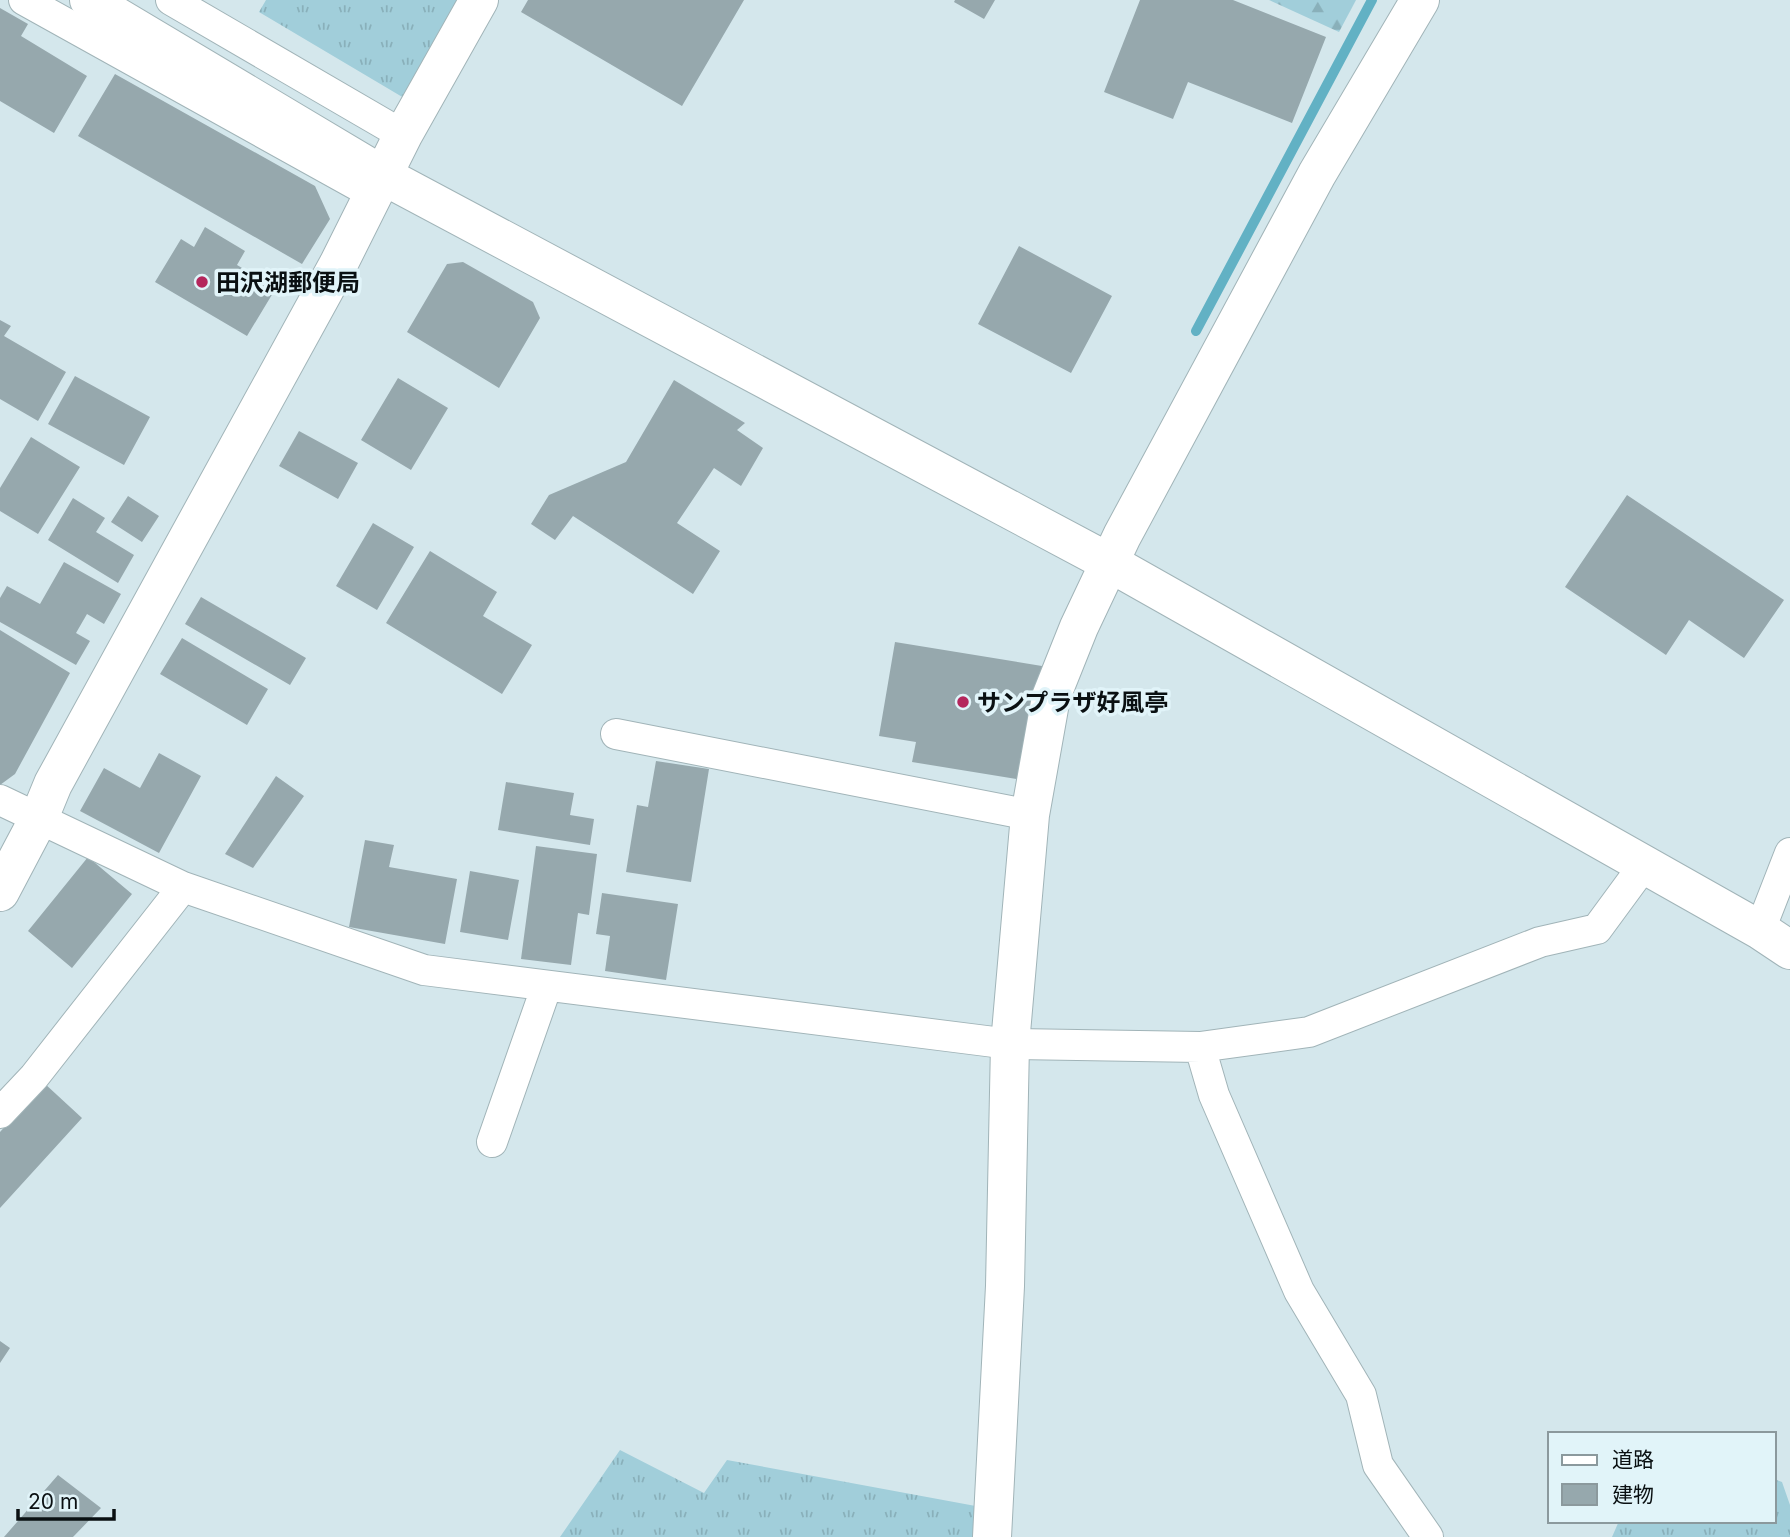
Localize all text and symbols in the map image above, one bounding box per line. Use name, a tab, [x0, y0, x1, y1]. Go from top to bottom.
place label: 田沢湖郵便局	[216, 268, 360, 297]
marker: 田沢湖郵便局	[194, 274, 210, 290]
place label: サンプラザ好風亭	[977, 688, 1168, 717]
marker: サンプラザ好風亭	[955, 694, 971, 710]
legend	[1548, 1432, 1776, 1523]
text: 道路	[1612, 1447, 1654, 1472]
scale bar	[18, 1478, 114, 1522]
text: 建物	[1612, 1482, 1654, 1507]
text: 20 m	[28, 1489, 78, 1514]

